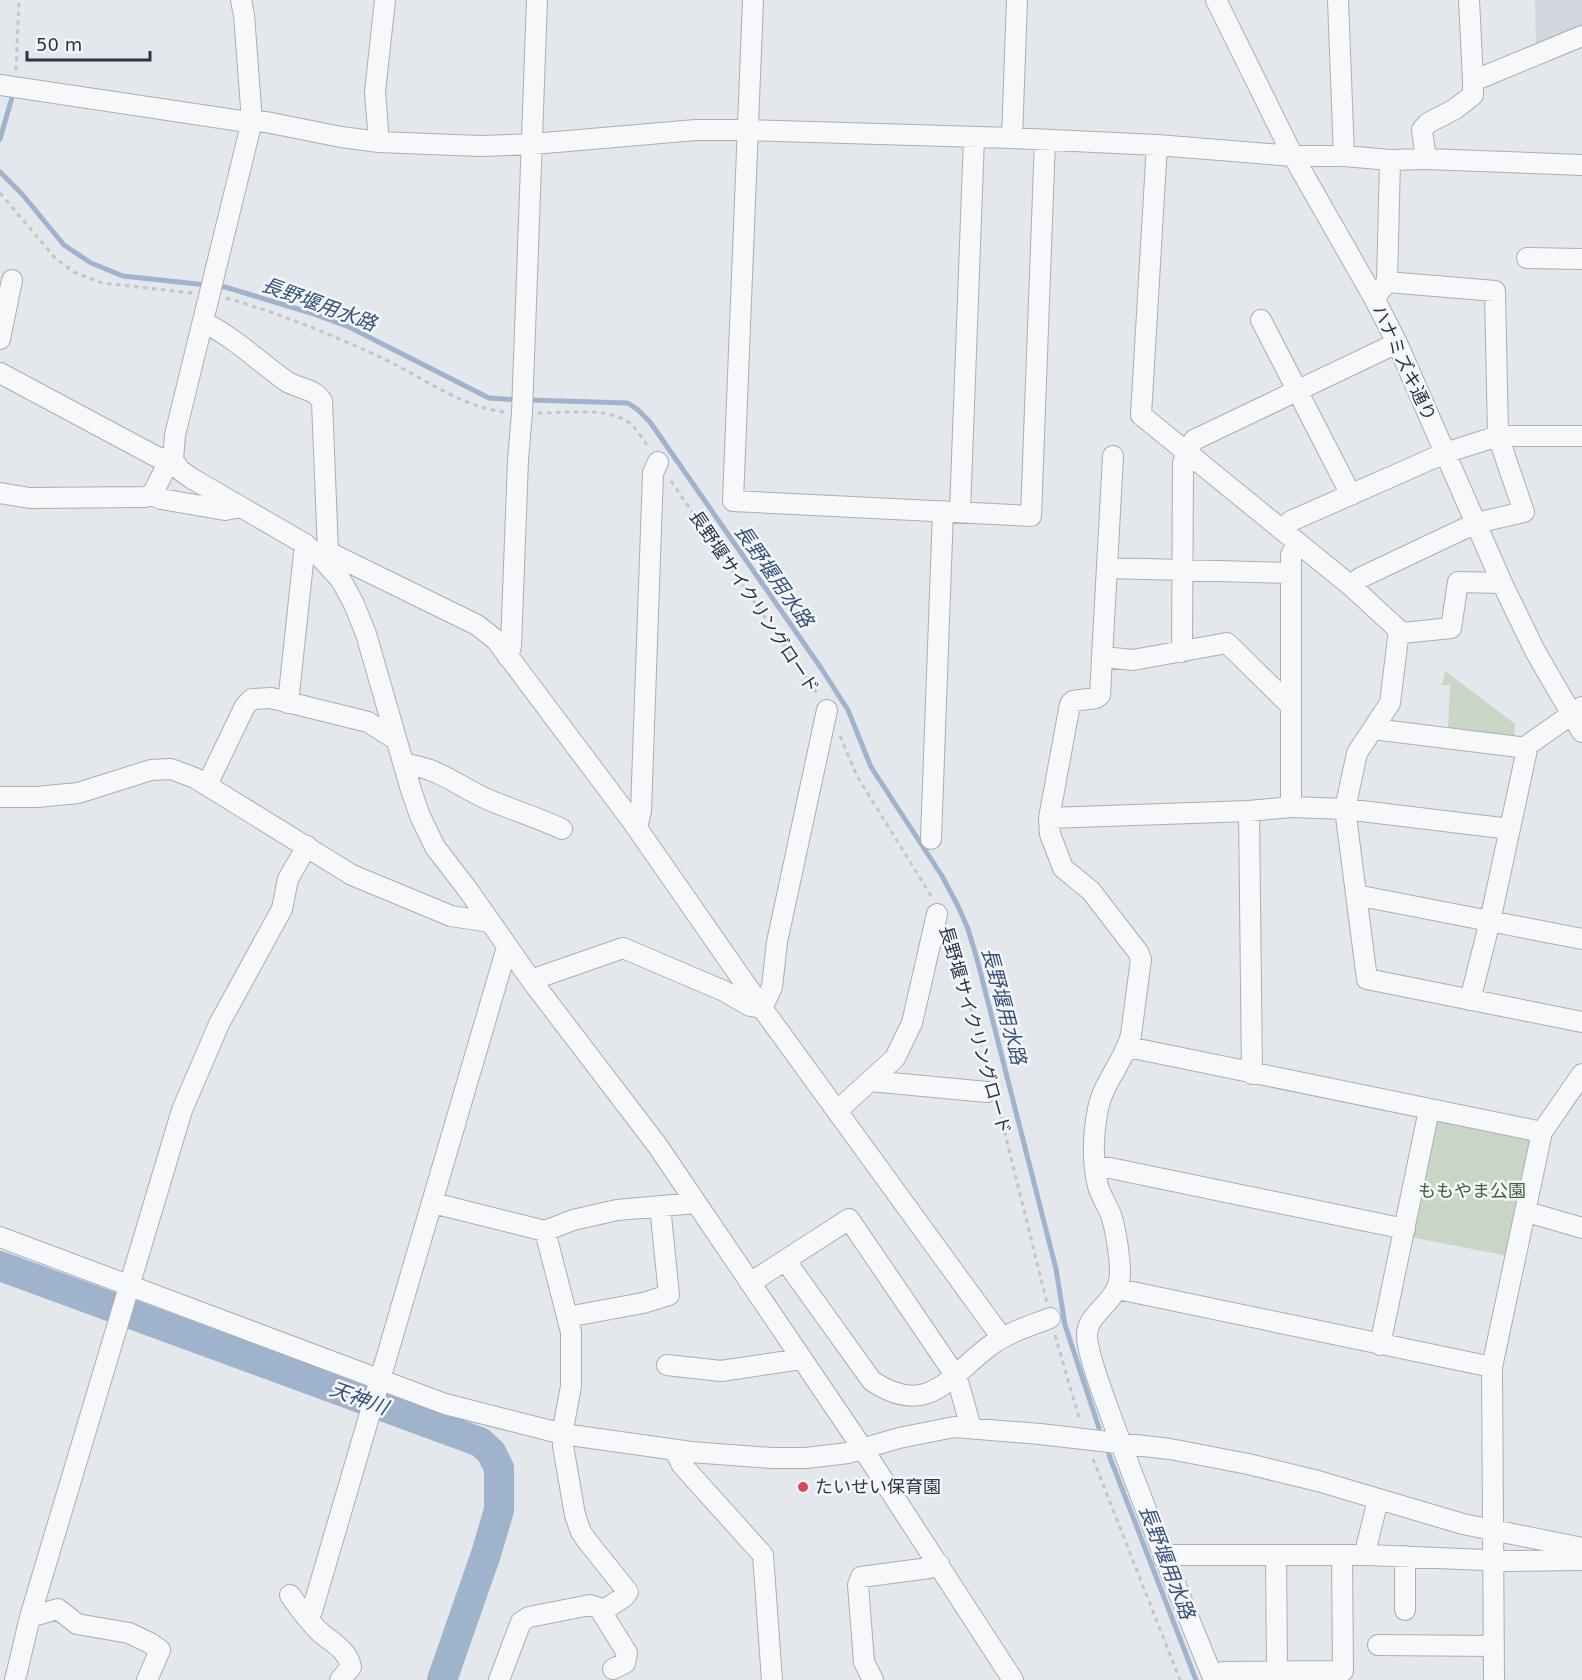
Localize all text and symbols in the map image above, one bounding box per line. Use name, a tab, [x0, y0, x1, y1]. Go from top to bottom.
scale bar	[27, 24, 150, 62]
text: 50 m	[36, 34, 82, 55]
water label: 長野堰用水路	[259, 272, 381, 336]
street label: ハナミズキ通り	[1368, 301, 1441, 424]
street label: 長野堰サイクリングロード	[685, 506, 823, 697]
water label: 長野堰用水路	[730, 520, 819, 634]
street label: 長野堰サイクリングロード	[936, 923, 1015, 1136]
water label: 長野堰用水路	[977, 945, 1032, 1069]
park label: ももやま公園	[1418, 1180, 1526, 1201]
water label: 天神川	[327, 1376, 393, 1420]
place label: たいせい保育園	[815, 1476, 941, 1497]
marker: たいせい保育園	[796, 1480, 810, 1494]
water label: 長野堰用水路	[1134, 1502, 1200, 1624]

